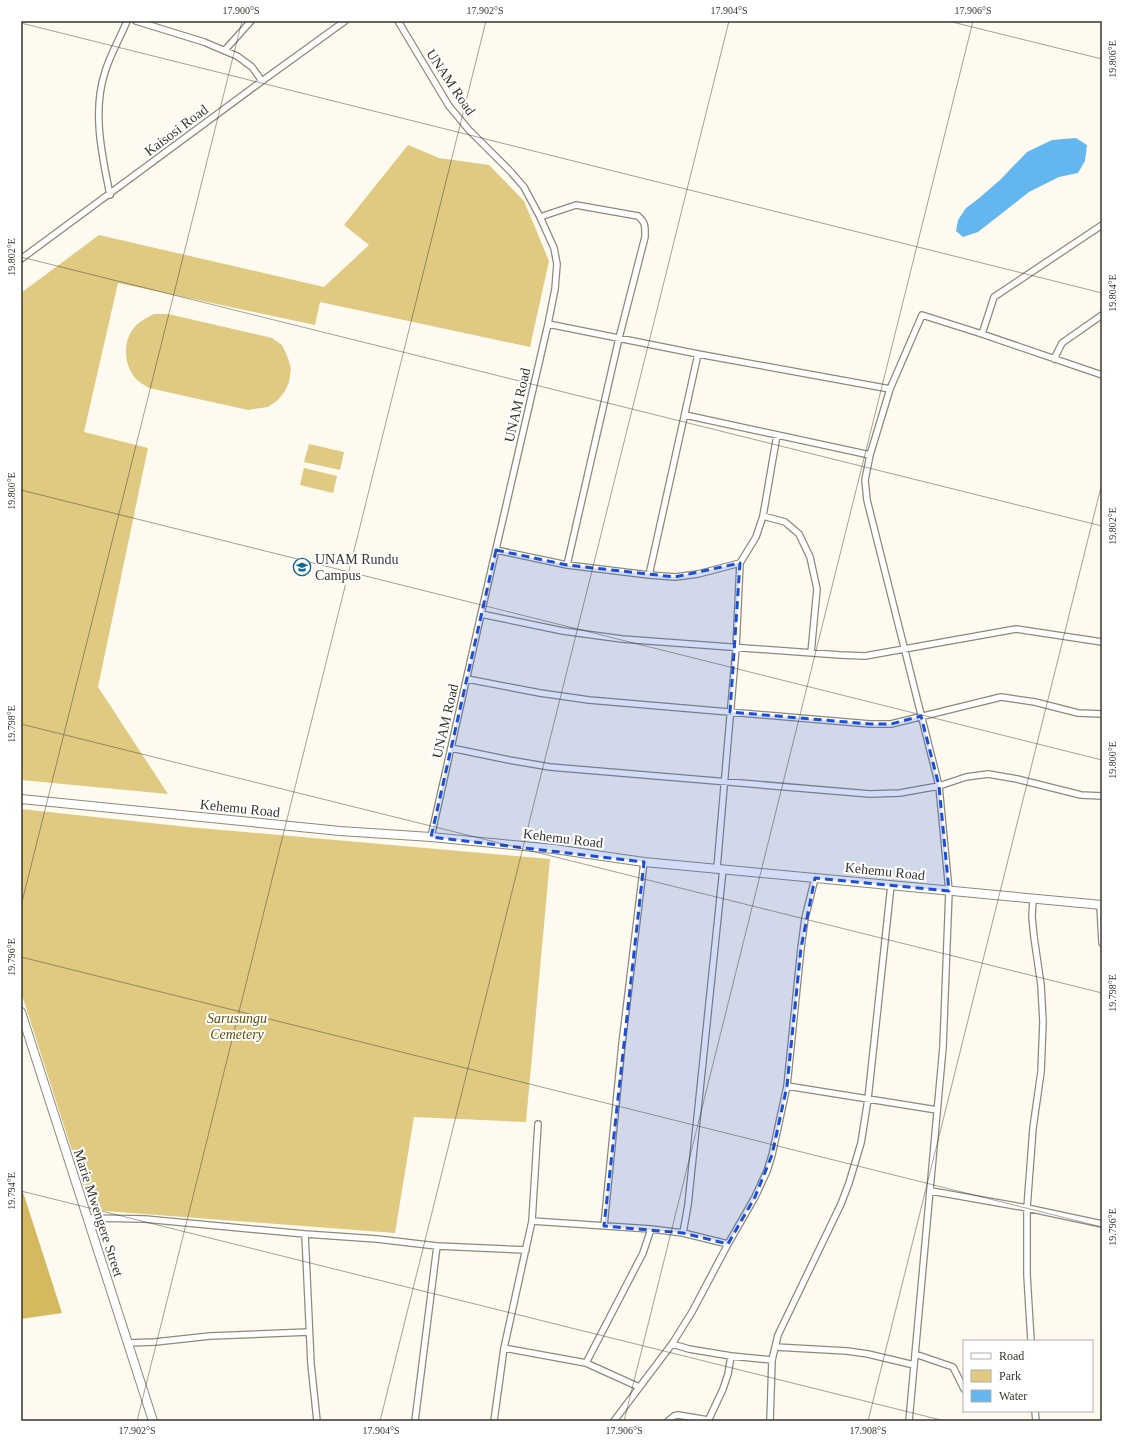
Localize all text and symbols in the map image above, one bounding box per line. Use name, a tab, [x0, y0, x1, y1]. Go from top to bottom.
text: 17.900°S	[222, 5, 260, 16]
text: 17.902°S	[466, 5, 504, 16]
text: 17.904°S	[710, 5, 748, 16]
text: 17.906°S	[954, 5, 992, 16]
text: 19.806°E	[1107, 40, 1118, 78]
street label: UNAM Road	[423, 47, 478, 118]
street label: Kaisosi Road	[142, 102, 211, 159]
text: 19.802°E	[6, 238, 17, 276]
text: 19.804°E	[1107, 274, 1118, 312]
street label: UNAM Road	[502, 366, 533, 444]
text: 19.800°E	[6, 472, 17, 510]
text: 19.802°E	[1107, 507, 1118, 545]
place label: UNAM Rundu Campus	[315, 552, 399, 583]
school or university icon: UNAM Rundu Campus	[292, 557, 312, 577]
street label: UNAM Road	[430, 682, 461, 760]
text: 19.798°E	[6, 705, 17, 743]
text: 19.800°E	[1107, 741, 1118, 779]
street label: Kehemu Road	[199, 797, 281, 820]
street label: Kehemu Road	[522, 826, 604, 851]
street label: Kehemu Road	[844, 860, 926, 883]
text: 19.796°E	[6, 938, 17, 976]
text: 19.798°E	[1107, 974, 1118, 1012]
park label: Sarusungu Cemetery	[207, 1011, 267, 1042]
street label: Marie Mwengere Street	[71, 1148, 126, 1279]
text: 19.794°E	[6, 1172, 17, 1210]
text: 19.796°E	[1107, 1208, 1118, 1246]
legend	[963, 1340, 1093, 1412]
text: Road	[999, 1349, 1024, 1363]
text: Park	[999, 1369, 1021, 1383]
text: Water	[999, 1389, 1027, 1403]
text: 17.902°S	[118, 1425, 156, 1436]
text: 17.904°S	[362, 1425, 400, 1436]
text: 17.906°S	[605, 1425, 643, 1436]
text: 17.908°S	[849, 1425, 887, 1436]

